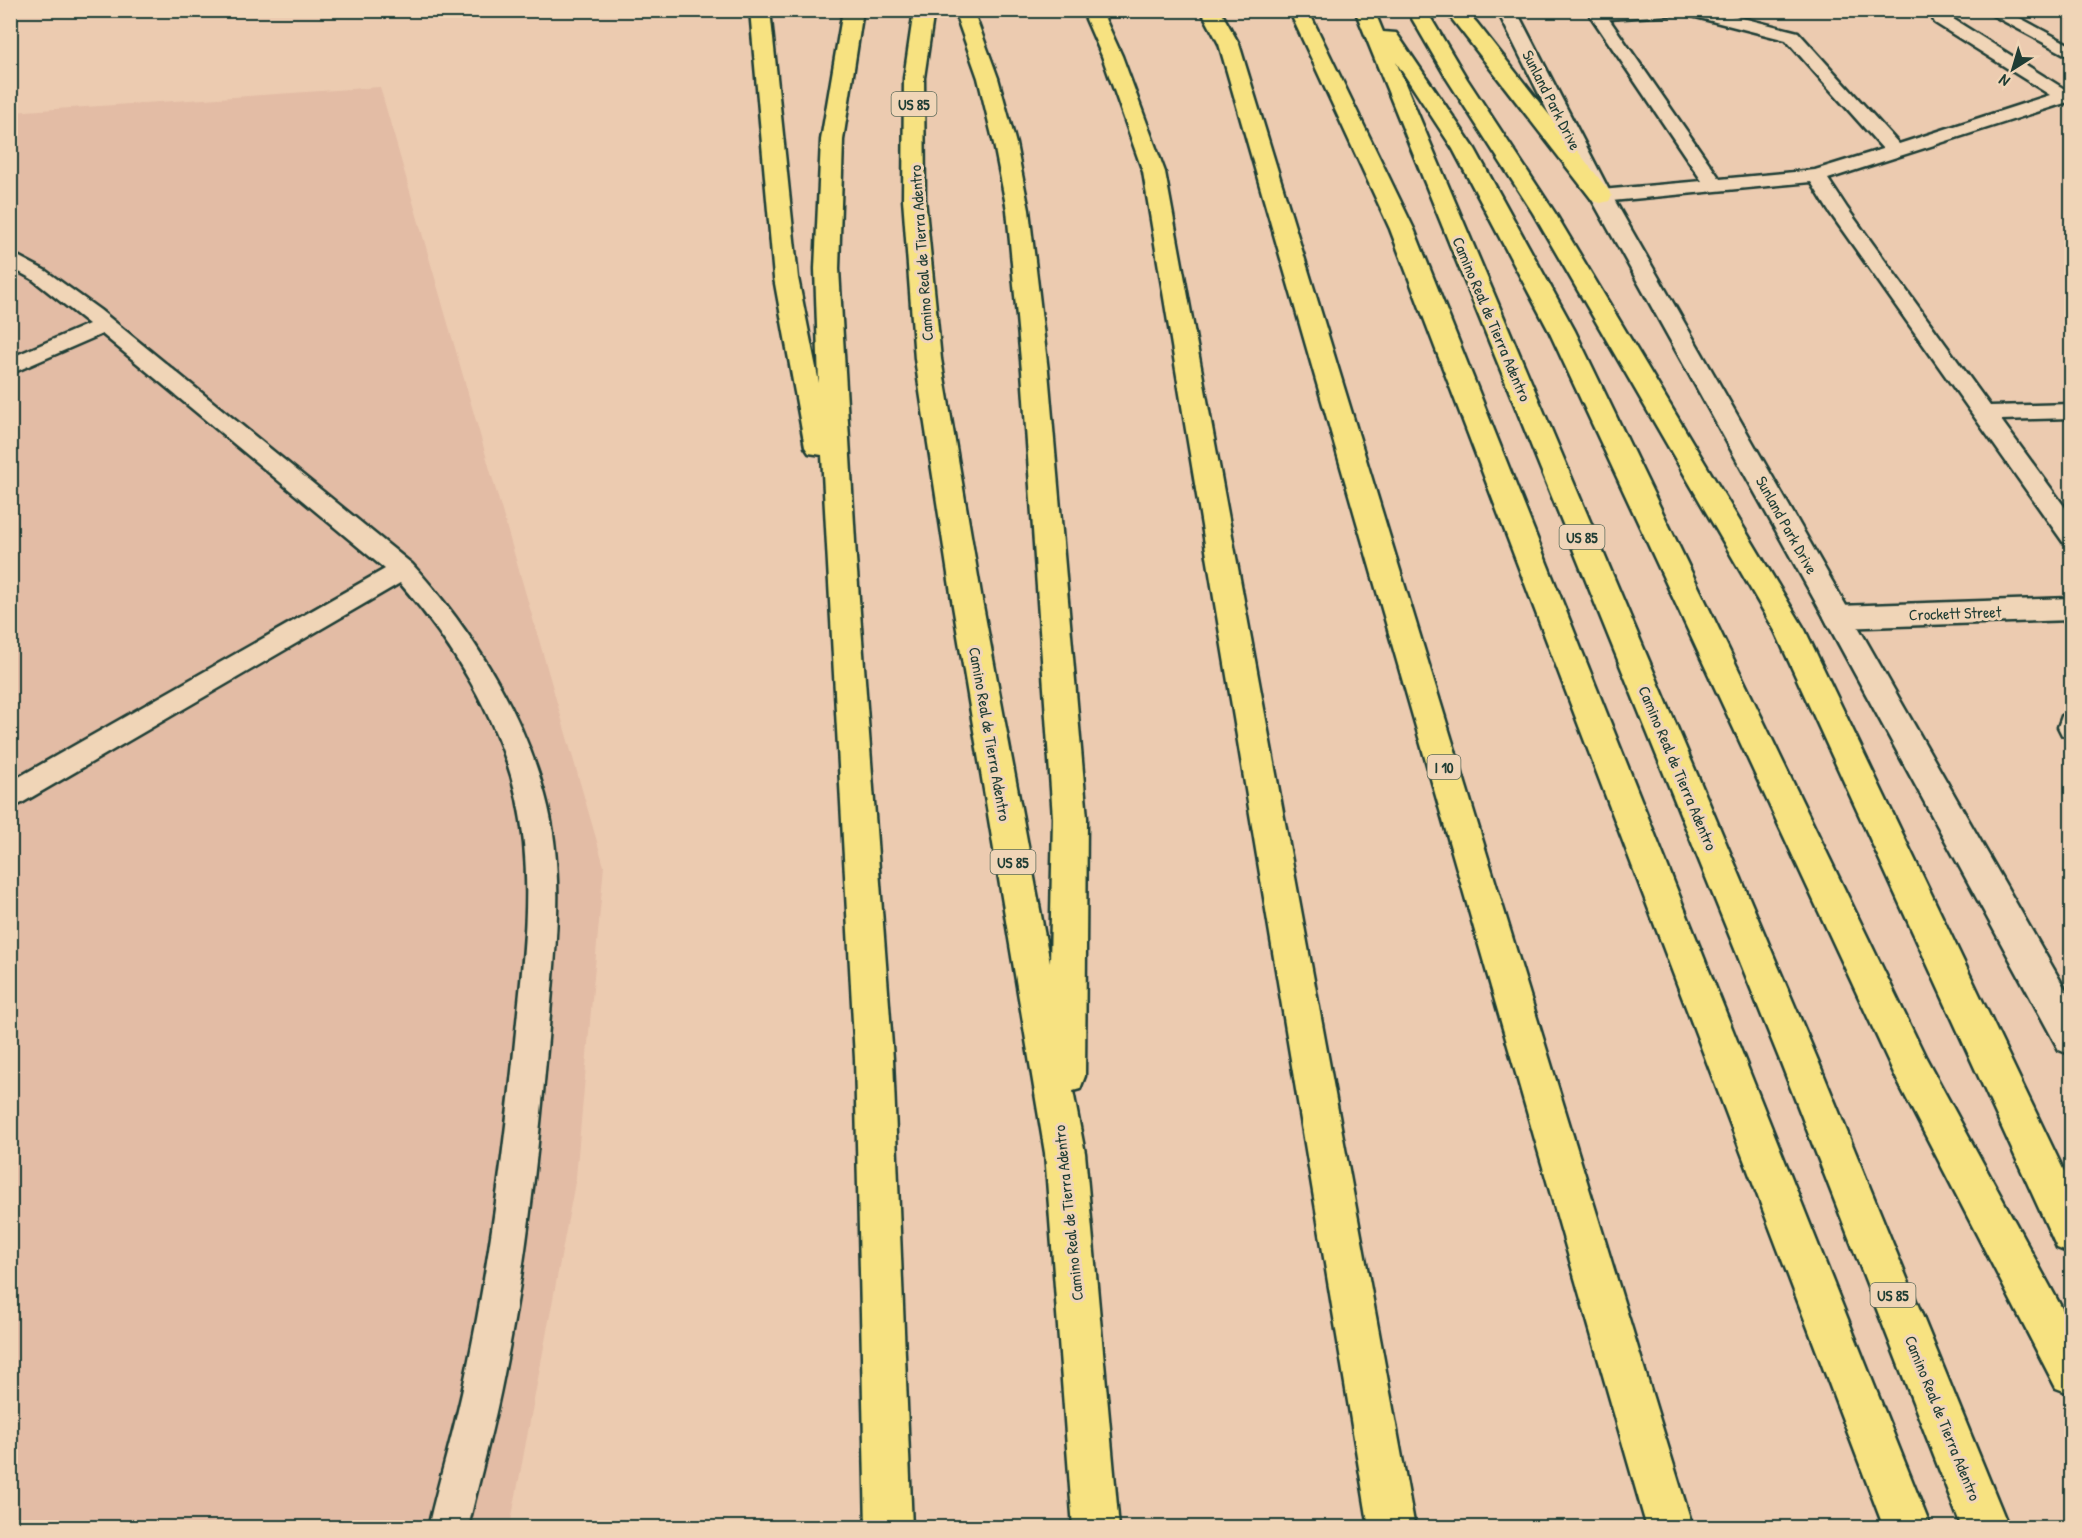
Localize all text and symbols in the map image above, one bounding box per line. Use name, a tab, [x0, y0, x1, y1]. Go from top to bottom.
north arrow	[1983, 39, 2043, 99]
street label: Sunland Park Drive	[1517, 46, 1587, 154]
text: N	[1994, 69, 2014, 92]
road number: US 85	[892, 92, 936, 116]
street label: Camino Real de Tierra Adentro	[904, 164, 938, 342]
street label: Camino Real de Tierra Adentro	[1447, 233, 1537, 405]
street label: Sunland Park Drive	[1751, 472, 1823, 579]
road number: US 85	[1560, 525, 1604, 549]
street label: Crockett Street	[1908, 600, 2002, 626]
street label: Camino Real de Tierra Adentro	[964, 645, 1016, 823]
street label: Camino Real de Tierra Adentro	[1633, 682, 1723, 854]
road number: I 10	[1428, 755, 1460, 779]
road number: US 85	[990, 850, 1036, 874]
street label: Camino Real de Tierra Adentro	[1048, 1124, 1088, 1302]
road number: US 85	[1870, 1283, 1916, 1307]
street label: Camino Real de Tierra Adentro	[1900, 1332, 1986, 1504]

